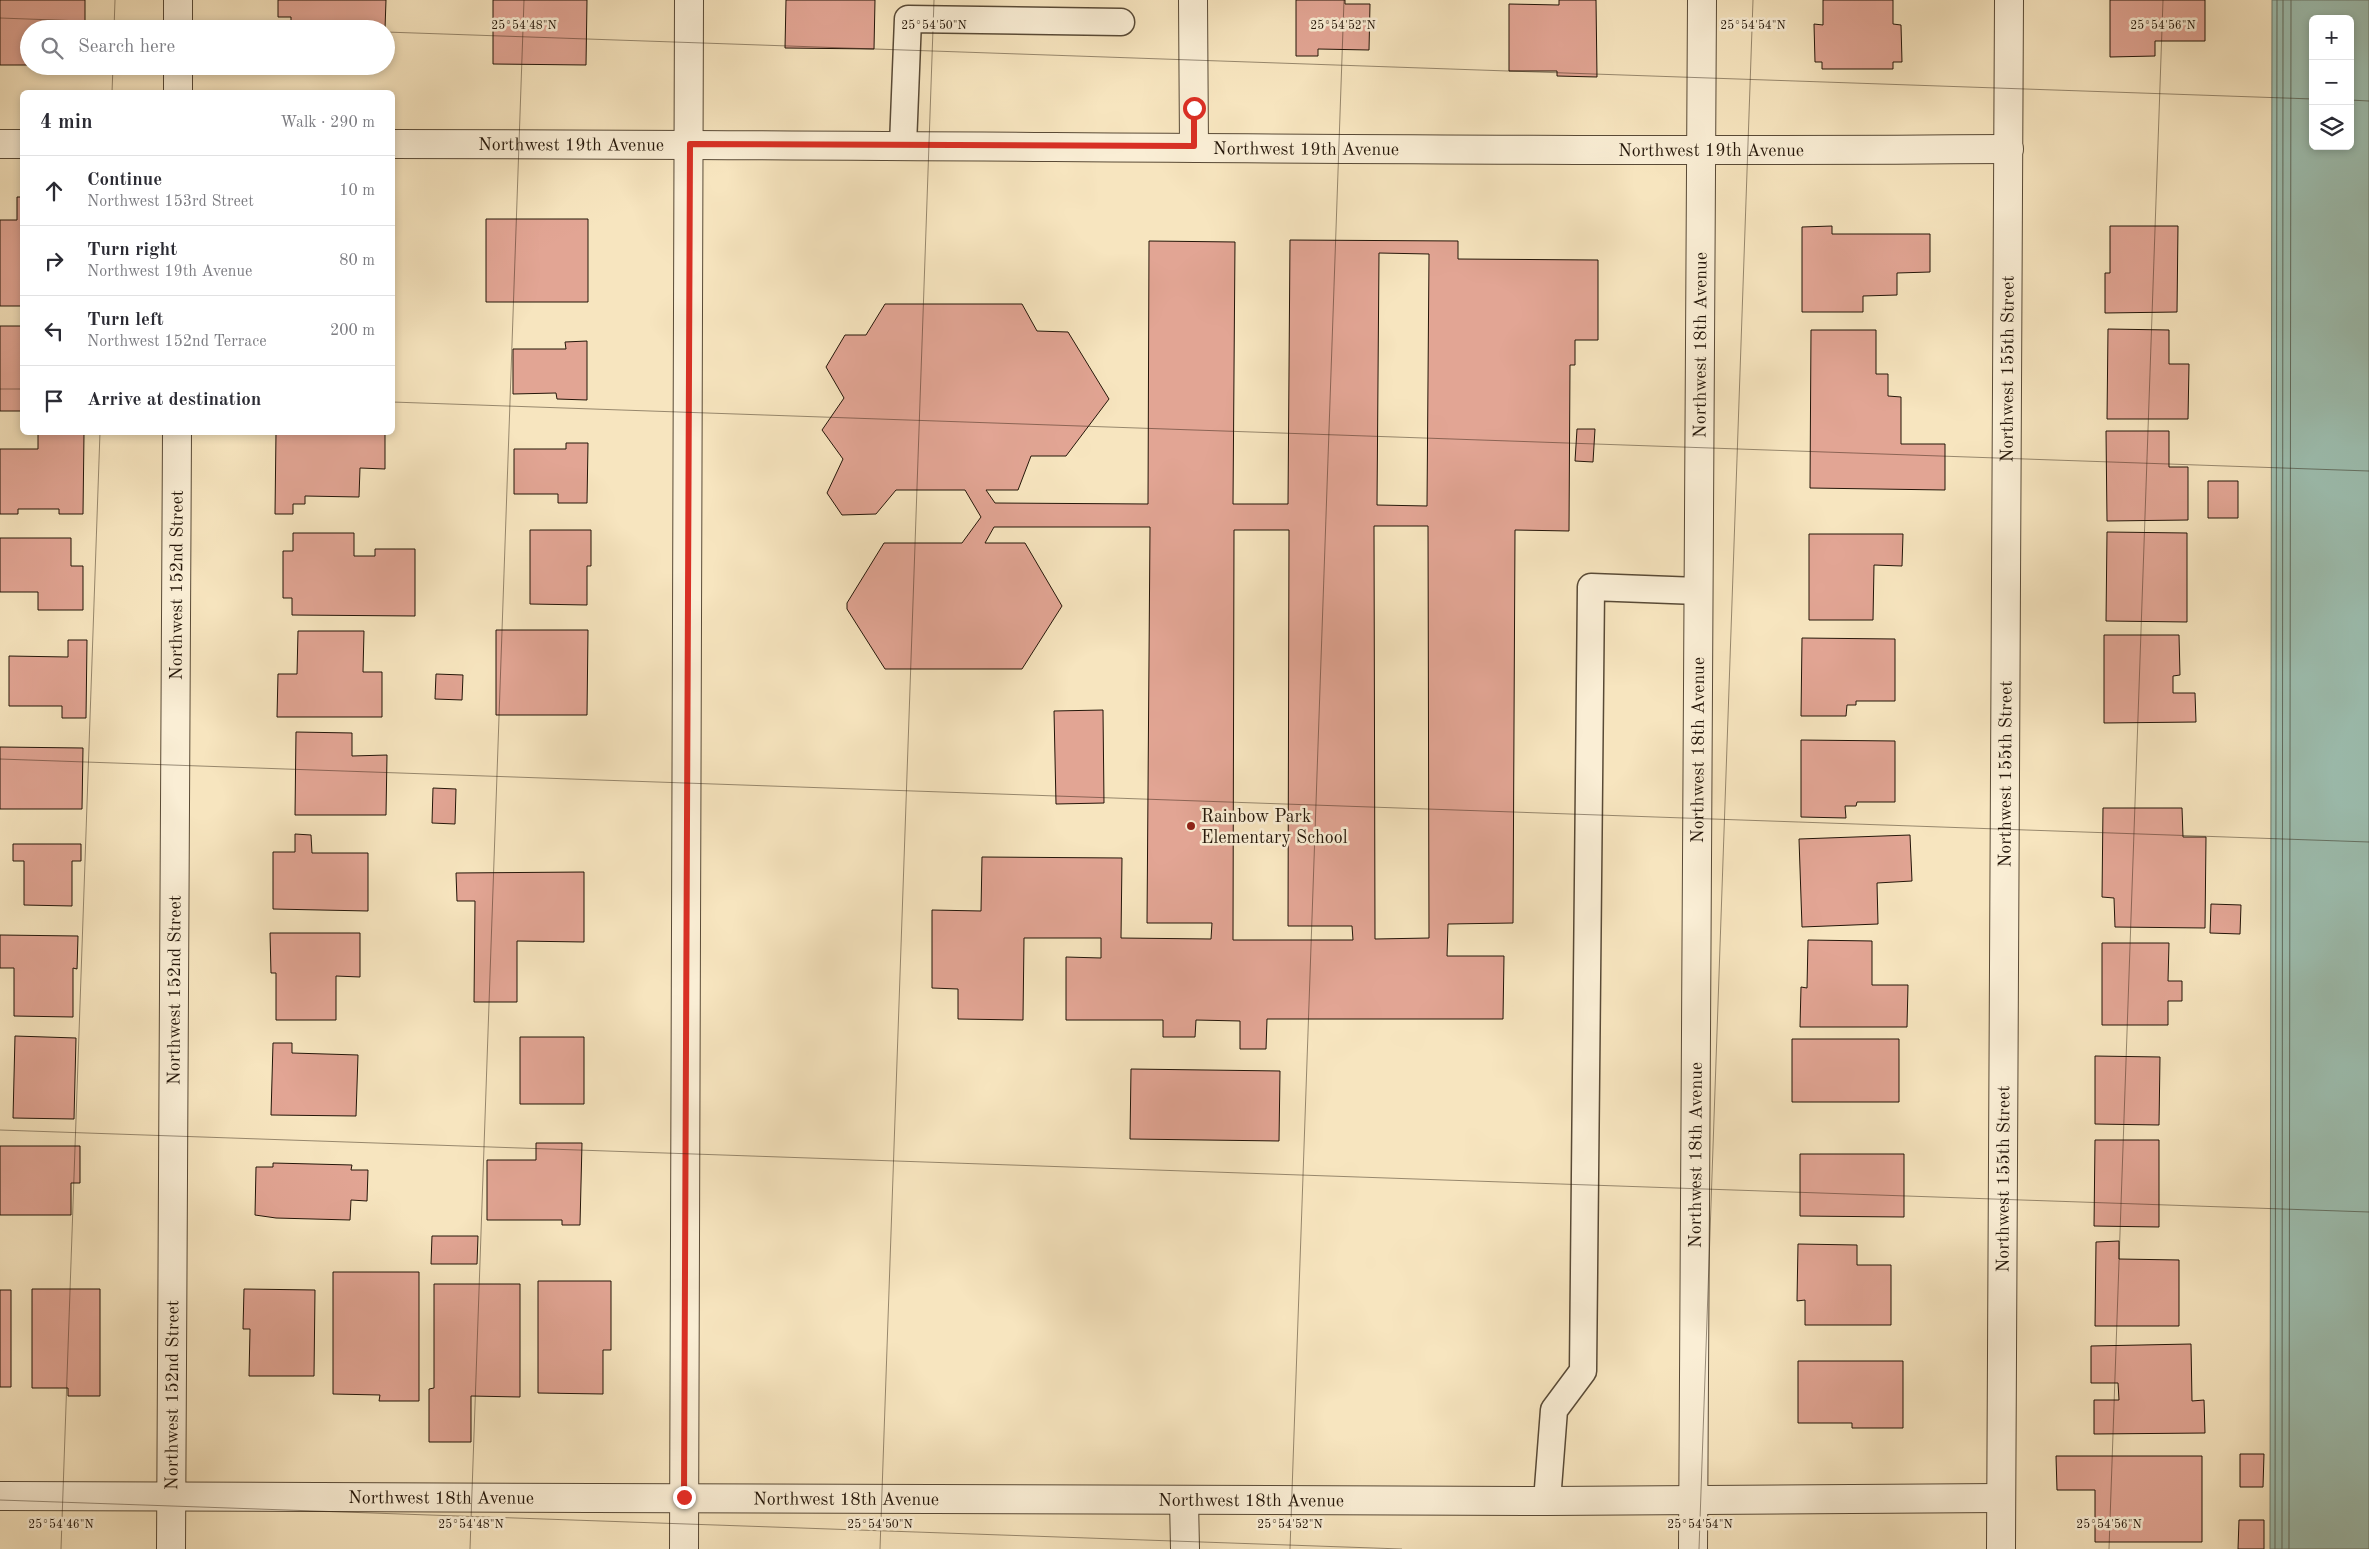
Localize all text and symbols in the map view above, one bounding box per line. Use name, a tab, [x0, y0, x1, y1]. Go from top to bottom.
map controls	[2309, 15, 2354, 150]
button: +	[2309, 15, 2354, 60]
text: 25°54'48"N	[491, 19, 557, 32]
text: 25°54'50"N	[901, 19, 967, 32]
text: 25°54'52"N	[1310, 19, 1376, 32]
text: 25°54'54"N	[1720, 19, 1786, 32]
text: 25°54'56"N	[2130, 19, 2196, 32]
search box	[20, 20, 395, 75]
icon: search	[38, 34, 66, 62]
text: Search here	[78, 38, 175, 57]
button: −	[2309, 60, 2354, 105]
route start	[1183, 97, 1206, 120]
button: layers	[2309, 105, 2354, 150]
text: 4 min	[40, 112, 93, 133]
text: Walk · 290 m	[280, 115, 375, 131]
street label: Northwest 19th Avenue	[478, 136, 664, 155]
street label: Northwest 19th Avenue	[1213, 140, 1399, 159]
street label: Northwest 19th Avenue	[1618, 142, 1804, 160]
text: Continue	[87, 171, 162, 190]
icon: ahead	[40, 177, 68, 205]
text: 10 m	[339, 183, 375, 199]
text: Northwest 153rd Street	[87, 194, 254, 210]
text: Turn right	[87, 241, 177, 260]
icon: right	[40, 247, 68, 275]
street label: Northwest 18th Avenue	[1691, 252, 1711, 438]
text: 80 m	[339, 253, 375, 269]
text: Northwest 19th Avenue	[87, 264, 252, 280]
street label: Northwest 155th Street	[1999, 275, 2018, 463]
text: Turn left	[87, 311, 164, 330]
icon: left	[40, 317, 68, 345]
text: 200 m	[330, 323, 375, 339]
text: Northwest 152nd Terrace	[87, 334, 267, 350]
icon: arrive	[40, 387, 68, 415]
text: Arrive at destination	[87, 391, 261, 410]
street label: Northwest 152nd Street	[168, 490, 187, 680]
street label: Northwest 18th Avenue	[1689, 657, 1708, 843]
street label: Northwest 155th Street	[1997, 680, 2015, 868]
place label: Rainbow Park Elementary School	[1201, 808, 1348, 847]
marker: Rainbow Park Elementary School	[1185, 820, 1197, 832]
street label: Northwest 152nd Street	[165, 895, 185, 1085]
street label: Northwest 18th Avenue	[1687, 1062, 1706, 1248]
street label: Northwest 155th Street	[1994, 1085, 2013, 1273]
street label: Northwest 152nd Street	[163, 1300, 182, 1490]
route end	[673, 1486, 696, 1509]
street label: Northwest 18th Avenue	[348, 1489, 534, 1508]
street label: Northwest 18th Avenue	[753, 1490, 939, 1509]
street label: Northwest 18th Avenue	[1158, 1492, 1344, 1510]
text: 25°54'46"N	[28, 1518, 94, 1531]
text: 25°54'48"N	[438, 1518, 504, 1531]
text: 25°54'50"N	[847, 1518, 913, 1531]
text: 25°54'52"N	[1257, 1518, 1323, 1531]
text: 25°54'54"N	[1667, 1518, 1733, 1531]
text: 25°54'56"N	[2076, 1518, 2142, 1531]

